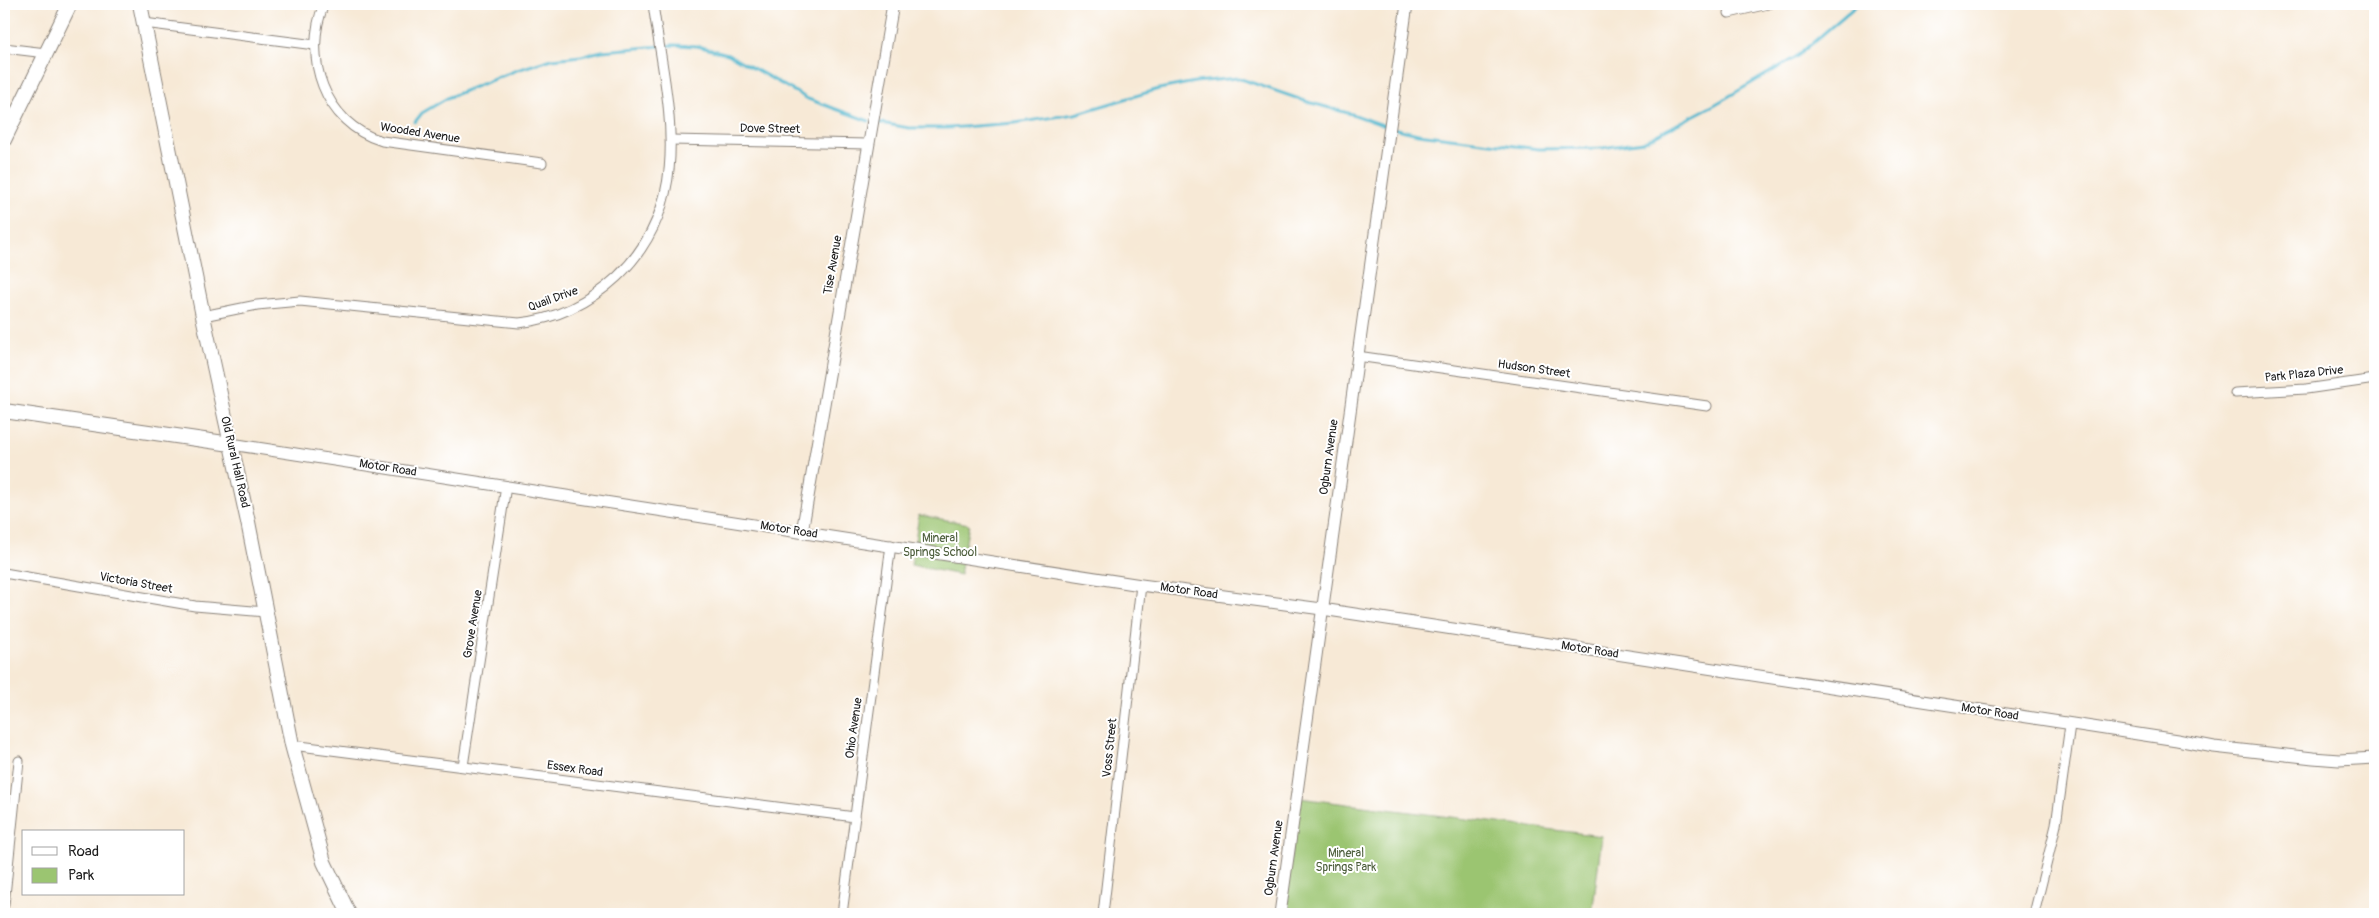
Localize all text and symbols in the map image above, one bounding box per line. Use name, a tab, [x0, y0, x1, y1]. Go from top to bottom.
street label: Wooded Avenue	[379, 119, 461, 147]
street label: Dove Street	[740, 121, 801, 137]
street label: Tise Avenue	[820, 234, 846, 296]
street label: Quail Drive	[526, 283, 580, 315]
street label: Hudson Street	[1497, 356, 1571, 382]
street label: Park Plaza Drive	[2264, 362, 2344, 386]
street label: Old Rural Hall Road	[217, 415, 253, 509]
street label: Ogburn Avenue	[1316, 418, 1342, 496]
street label: Motor Road	[358, 456, 418, 480]
street label: Motor Road	[759, 518, 819, 542]
park label: Mineral Springs School	[903, 531, 977, 560]
street label: Victoria Street	[98, 569, 174, 597]
street label: Motor Road	[1159, 580, 1219, 602]
street label: Grove Avenue	[460, 589, 486, 659]
street label: Motor Road	[1560, 638, 1620, 662]
street label: Ohio Avenue	[842, 696, 866, 759]
street label: Motor Road	[1960, 700, 2020, 724]
street label: Voss Street	[1099, 717, 1121, 778]
street label: Essex Road	[546, 758, 604, 780]
street label: Ogburn Avenue	[1261, 819, 1287, 897]
legend	[22, 830, 185, 896]
text: Road	[68, 842, 99, 861]
park label: Mineral Springs Park	[1316, 846, 1376, 875]
text: Park	[68, 866, 95, 885]

